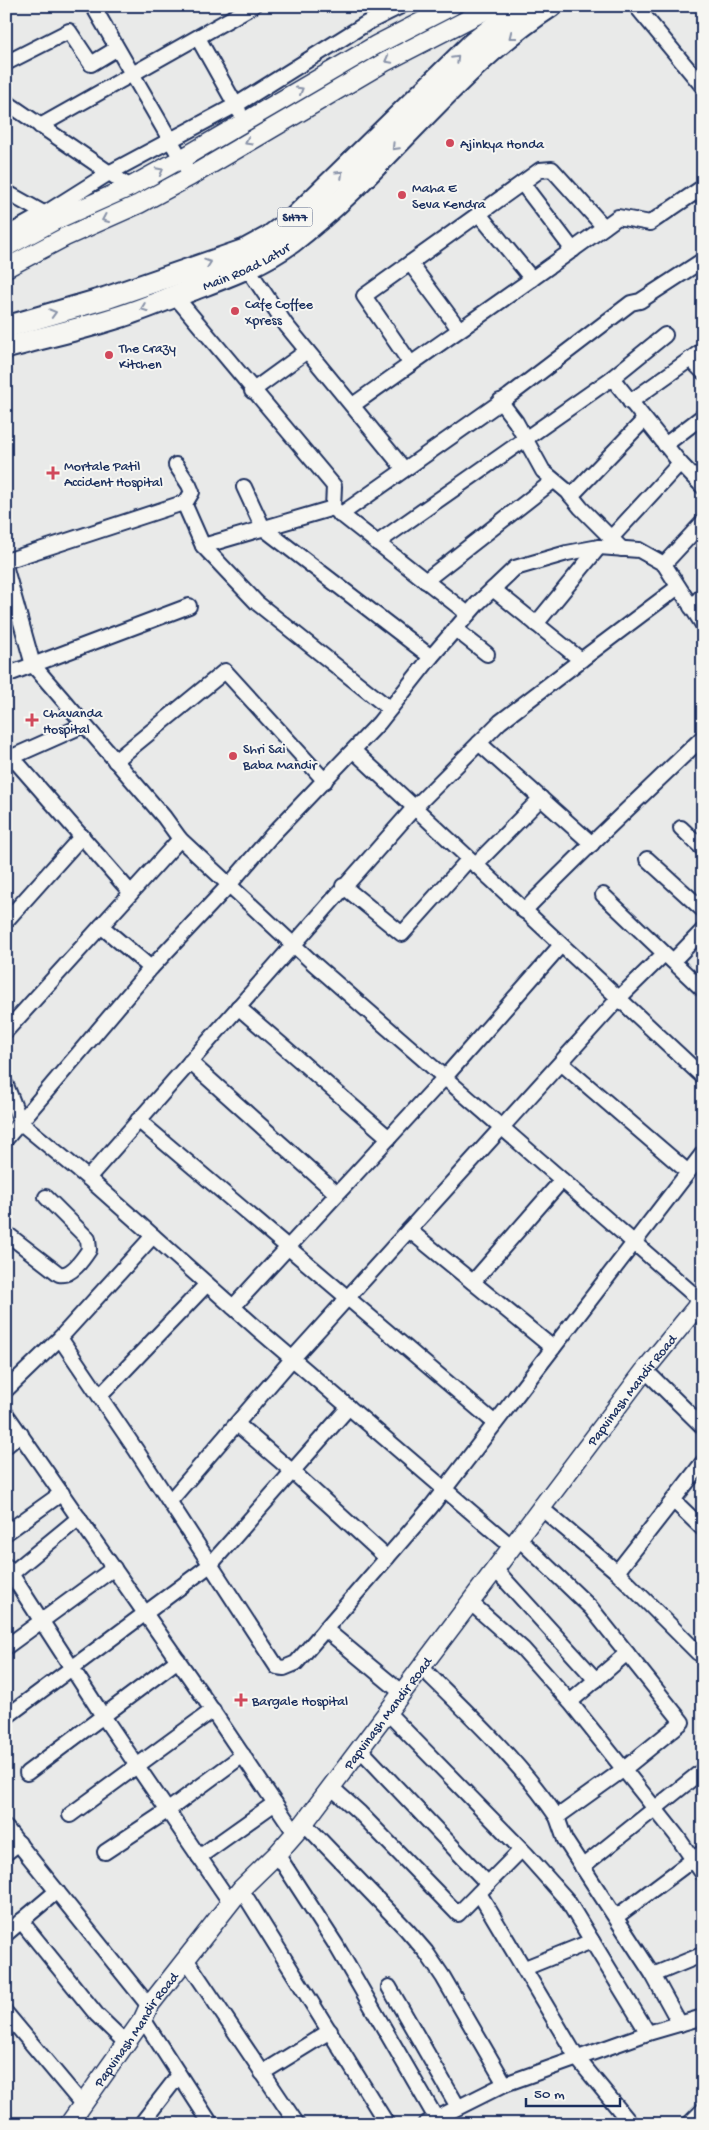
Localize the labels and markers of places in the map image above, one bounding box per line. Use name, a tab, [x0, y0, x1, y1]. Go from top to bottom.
marker: Ajinkya Honda	[444, 137, 456, 149]
place label: Ajinkya Honda	[460, 137, 545, 154]
place label: Maha E Seva Kendra	[412, 181, 487, 214]
marker: Maha E Seva Kendra	[396, 189, 408, 201]
place label: Cafe Coffee Xpress	[244, 297, 314, 330]
marker: Cafe Coffee Xpress	[229, 305, 241, 317]
place label: The Crazy Kitchen	[118, 341, 176, 374]
marker: The Crazy Kitchen	[103, 349, 115, 361]
place label: Mortale Patil Accident Hospital	[64, 459, 163, 492]
marker: Mortale Patil Accident Hospital	[46, 466, 60, 480]
place label: Chavanda Hospital	[43, 706, 104, 739]
marker: Chavanda Hospital	[25, 713, 39, 727]
place label: Shri Sai Baba Mandir	[242, 742, 318, 775]
marker: Shri Sai Baba Mandir	[227, 750, 239, 762]
marker: Bargale Hospital	[234, 1693, 248, 1707]
place label: Bargale Hospital	[251, 1694, 348, 1711]

